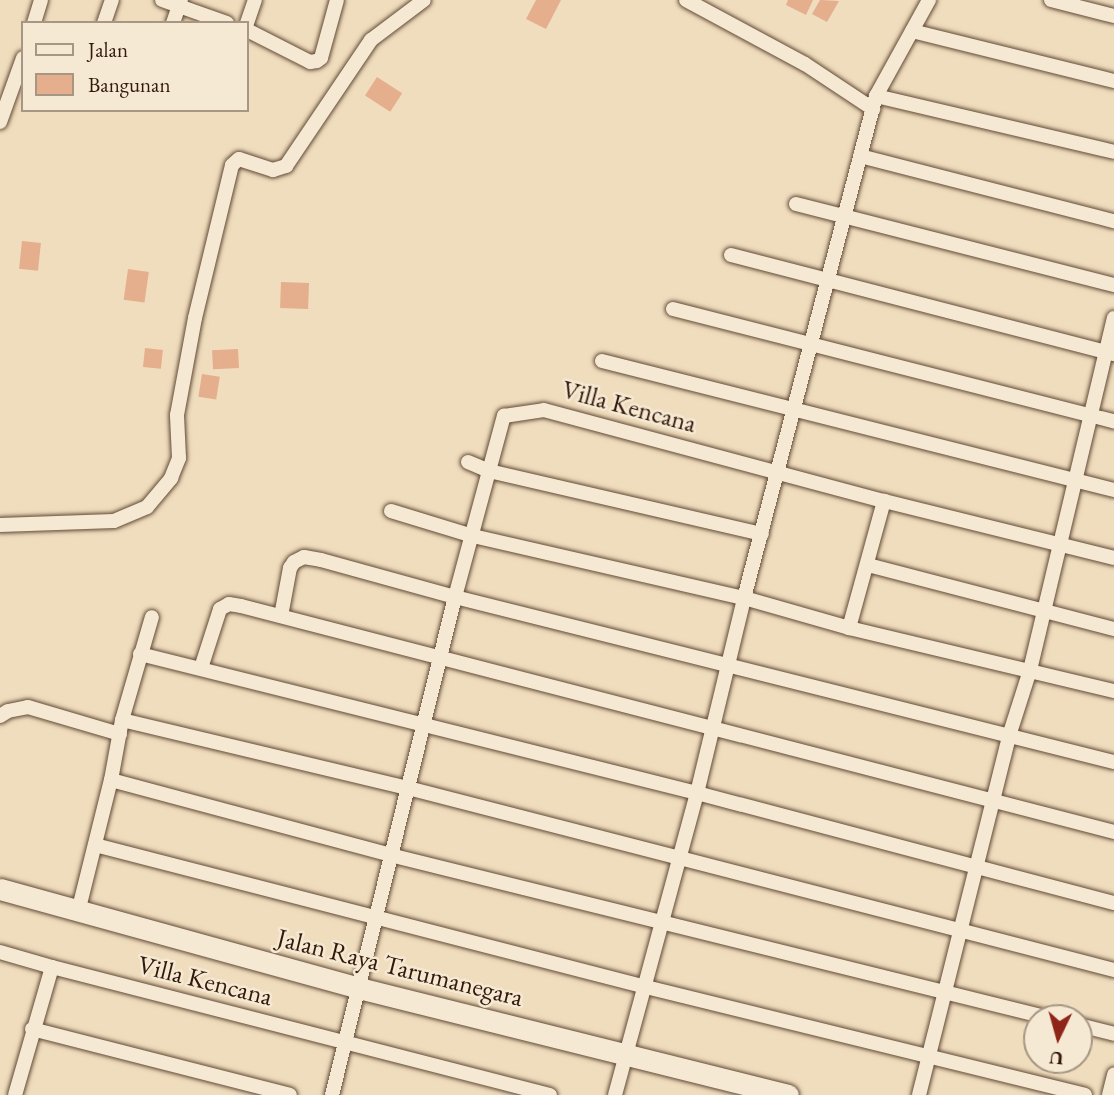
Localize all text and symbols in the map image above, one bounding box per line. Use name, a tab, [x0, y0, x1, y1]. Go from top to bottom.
legend	[21, 21, 248, 112]
text: Jalan	[88, 36, 128, 63]
text: Bangunan	[88, 71, 171, 98]
street label: Villa Kencana	[558, 374, 700, 440]
street label: Jalan Raya Tarumanegara	[274, 922, 526, 1014]
street label: Villa Kencana	[134, 949, 276, 1013]
north arrow	[1023, 1004, 1093, 1074]
text: U	[1048, 1045, 1064, 1071]

